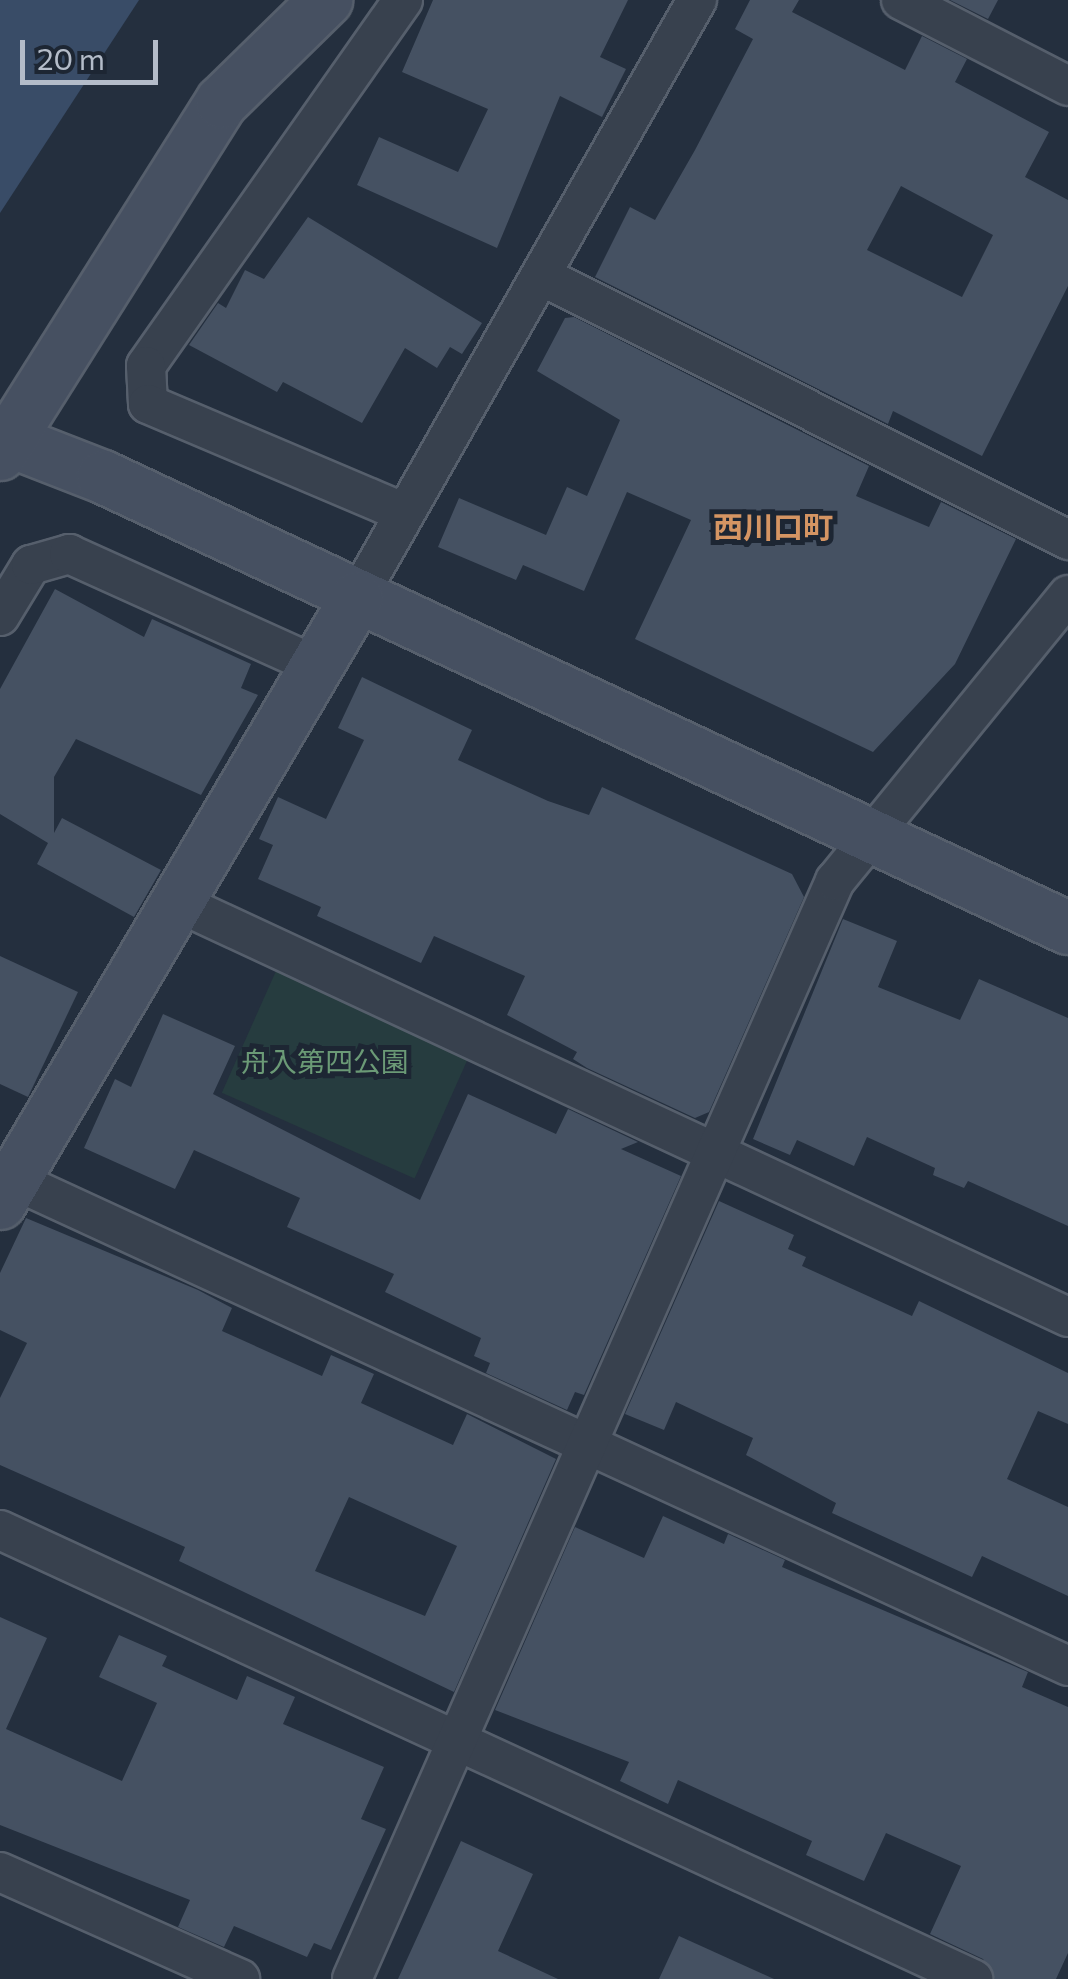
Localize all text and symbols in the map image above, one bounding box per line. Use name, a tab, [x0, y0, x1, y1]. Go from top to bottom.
scale bar	[25, 20, 162, 82]
text: 20 m	[37, 39, 105, 76]
district label: 西川口町	[713, 508, 833, 544]
park label: 舟入第四公園	[241, 1044, 409, 1078]

